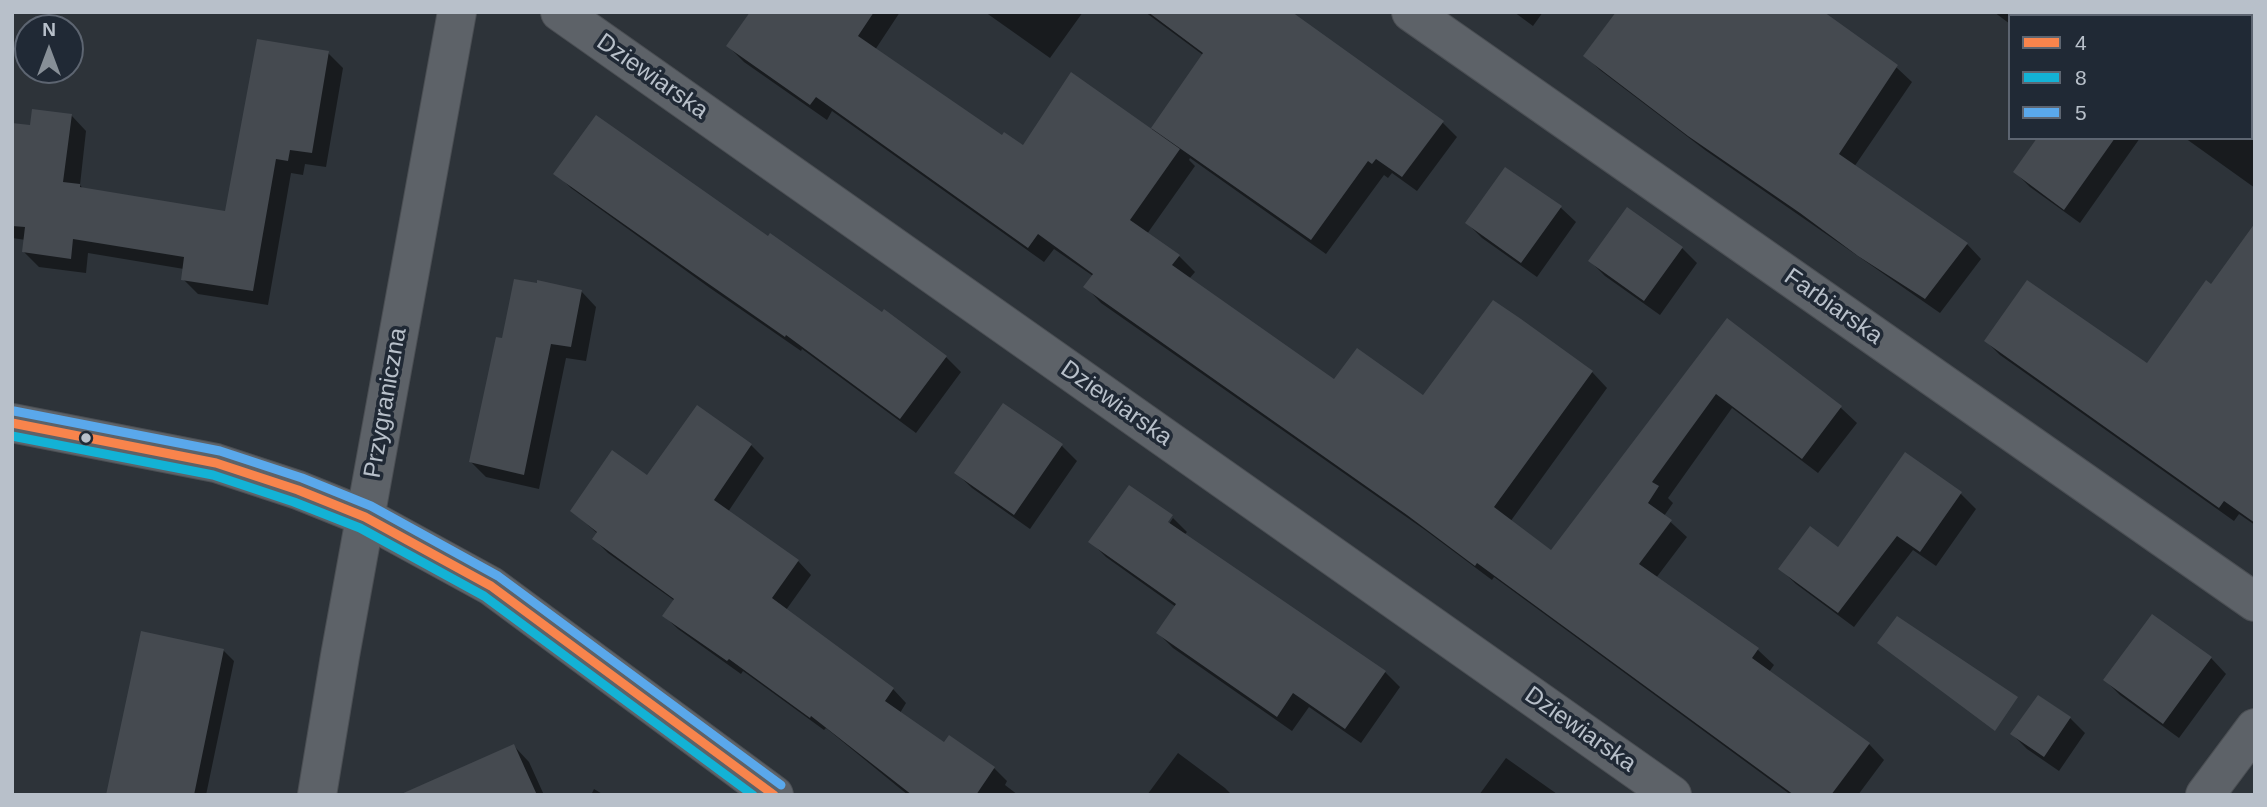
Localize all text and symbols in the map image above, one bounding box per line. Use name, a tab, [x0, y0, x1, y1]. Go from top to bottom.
north arrow	[14, 14, 84, 84]
legend	[2008, 14, 2253, 140]
text: N	[42, 19, 56, 40]
street label: Dziewiarska	[591, 28, 713, 126]
text: 4	[2075, 31, 2087, 54]
text: 8	[2075, 66, 2087, 89]
text: 5	[2075, 101, 2087, 124]
street label: Farbiarska	[1778, 263, 1888, 351]
street label: Przygraniczna	[359, 326, 413, 480]
street label: Dziewiarska	[1055, 355, 1177, 453]
unlabelled marker	[79, 431, 93, 445]
street label: Dziewiarska	[1519, 681, 1641, 779]

